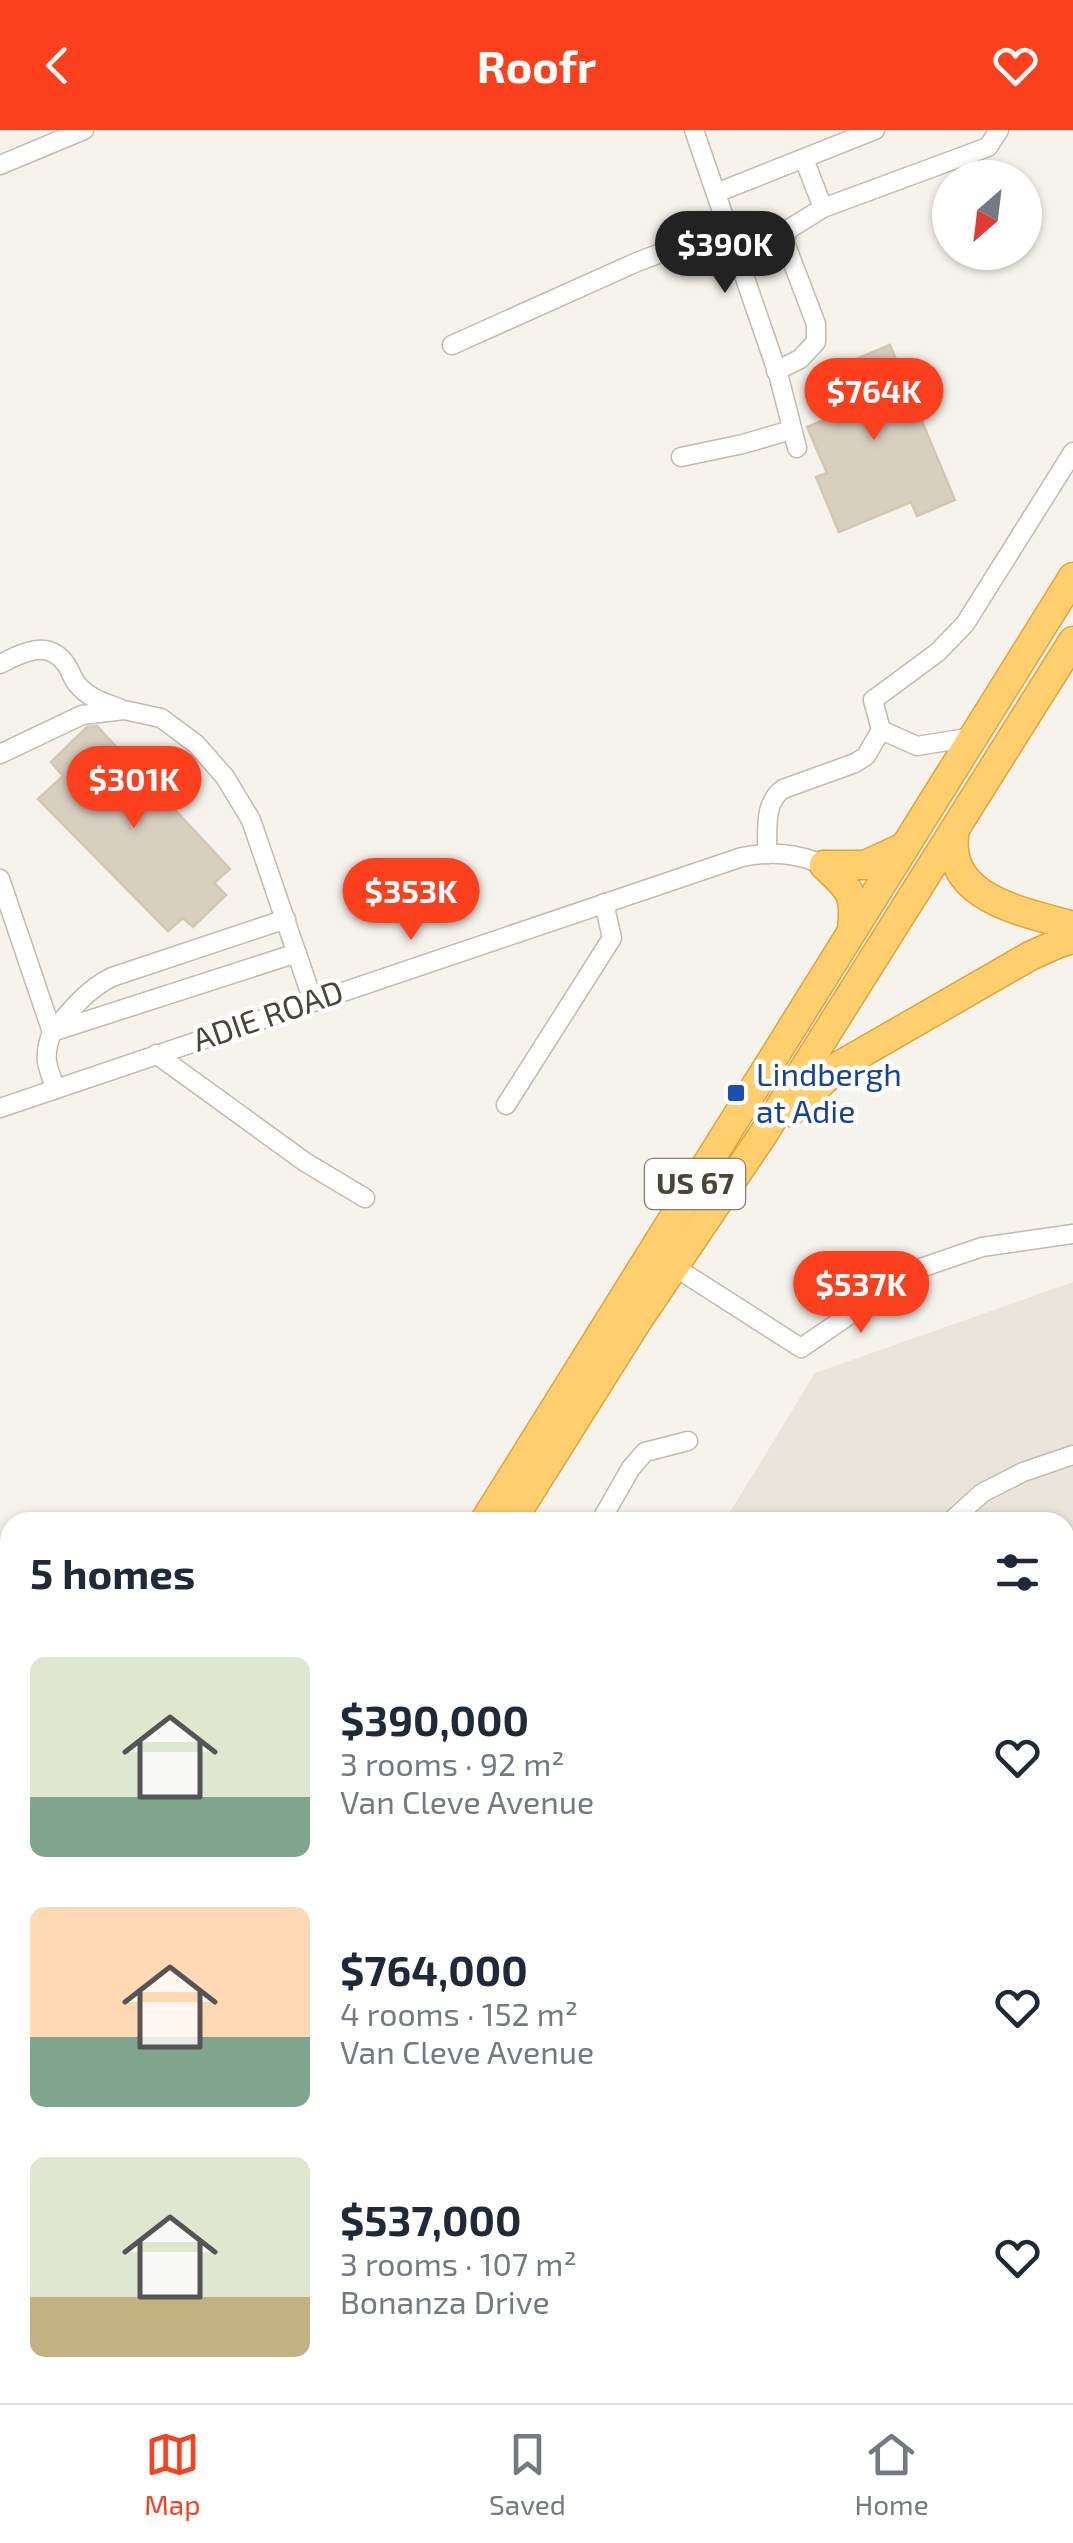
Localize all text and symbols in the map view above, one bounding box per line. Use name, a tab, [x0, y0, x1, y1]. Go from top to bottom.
icon: back	[30, 38, 85, 93]
text: Roofr	[477, 38, 596, 92]
icon: heart	[988, 38, 1043, 93]
north arrow	[932, 160, 1042, 270]
map controls	[932, 160, 1042, 270]
pin: $390K	[655, 211, 795, 296]
text: $390K	[677, 224, 773, 262]
pin: $764K	[804, 358, 944, 443]
text: $764K	[826, 371, 922, 409]
pin: $301K	[64, 746, 204, 831]
text: $301K	[88, 759, 180, 797]
pin: $353K	[341, 858, 481, 943]
text: $353K	[365, 871, 457, 909]
street label: ADIE ROAD	[187, 971, 348, 1058]
place label: Lindbergh at Adie	[756, 1054, 902, 1129]
marker: Lindbergh at Adie	[725, 1082, 747, 1104]
road number: US 67	[645, 1159, 745, 1209]
pin: $537K	[791, 1251, 931, 1336]
text: $537K	[815, 1264, 907, 1302]
icon: filters	[990, 1545, 1045, 1600]
text: 5 homes	[30, 1547, 195, 1597]
text: $390,000	[340, 1694, 529, 1744]
icon: home	[110, 1697, 230, 1817]
icon: heart	[990, 1730, 1045, 1785]
text: 3 rooms · 92 m²	[340, 1744, 565, 1782]
text: Van Cleve Avenue	[340, 1782, 594, 1820]
text: $764,000	[340, 1944, 528, 1994]
icon: home	[110, 1947, 230, 2067]
icon: heart	[990, 1980, 1045, 2035]
text: 4 rooms · 152 m²	[340, 1994, 578, 2032]
text: Van Cleve Avenue	[340, 2032, 594, 2070]
text: $537,000	[340, 2194, 521, 2244]
icon: home	[110, 2197, 230, 2317]
icon: heart	[990, 2230, 1045, 2285]
text: 3 rooms · 107 m²	[340, 2244, 577, 2282]
text: Bonanza Drive	[340, 2282, 550, 2320]
tab: Map	[144, 2427, 200, 2521]
tab: Saved	[489, 2427, 566, 2521]
tab: Home	[855, 2427, 929, 2521]

